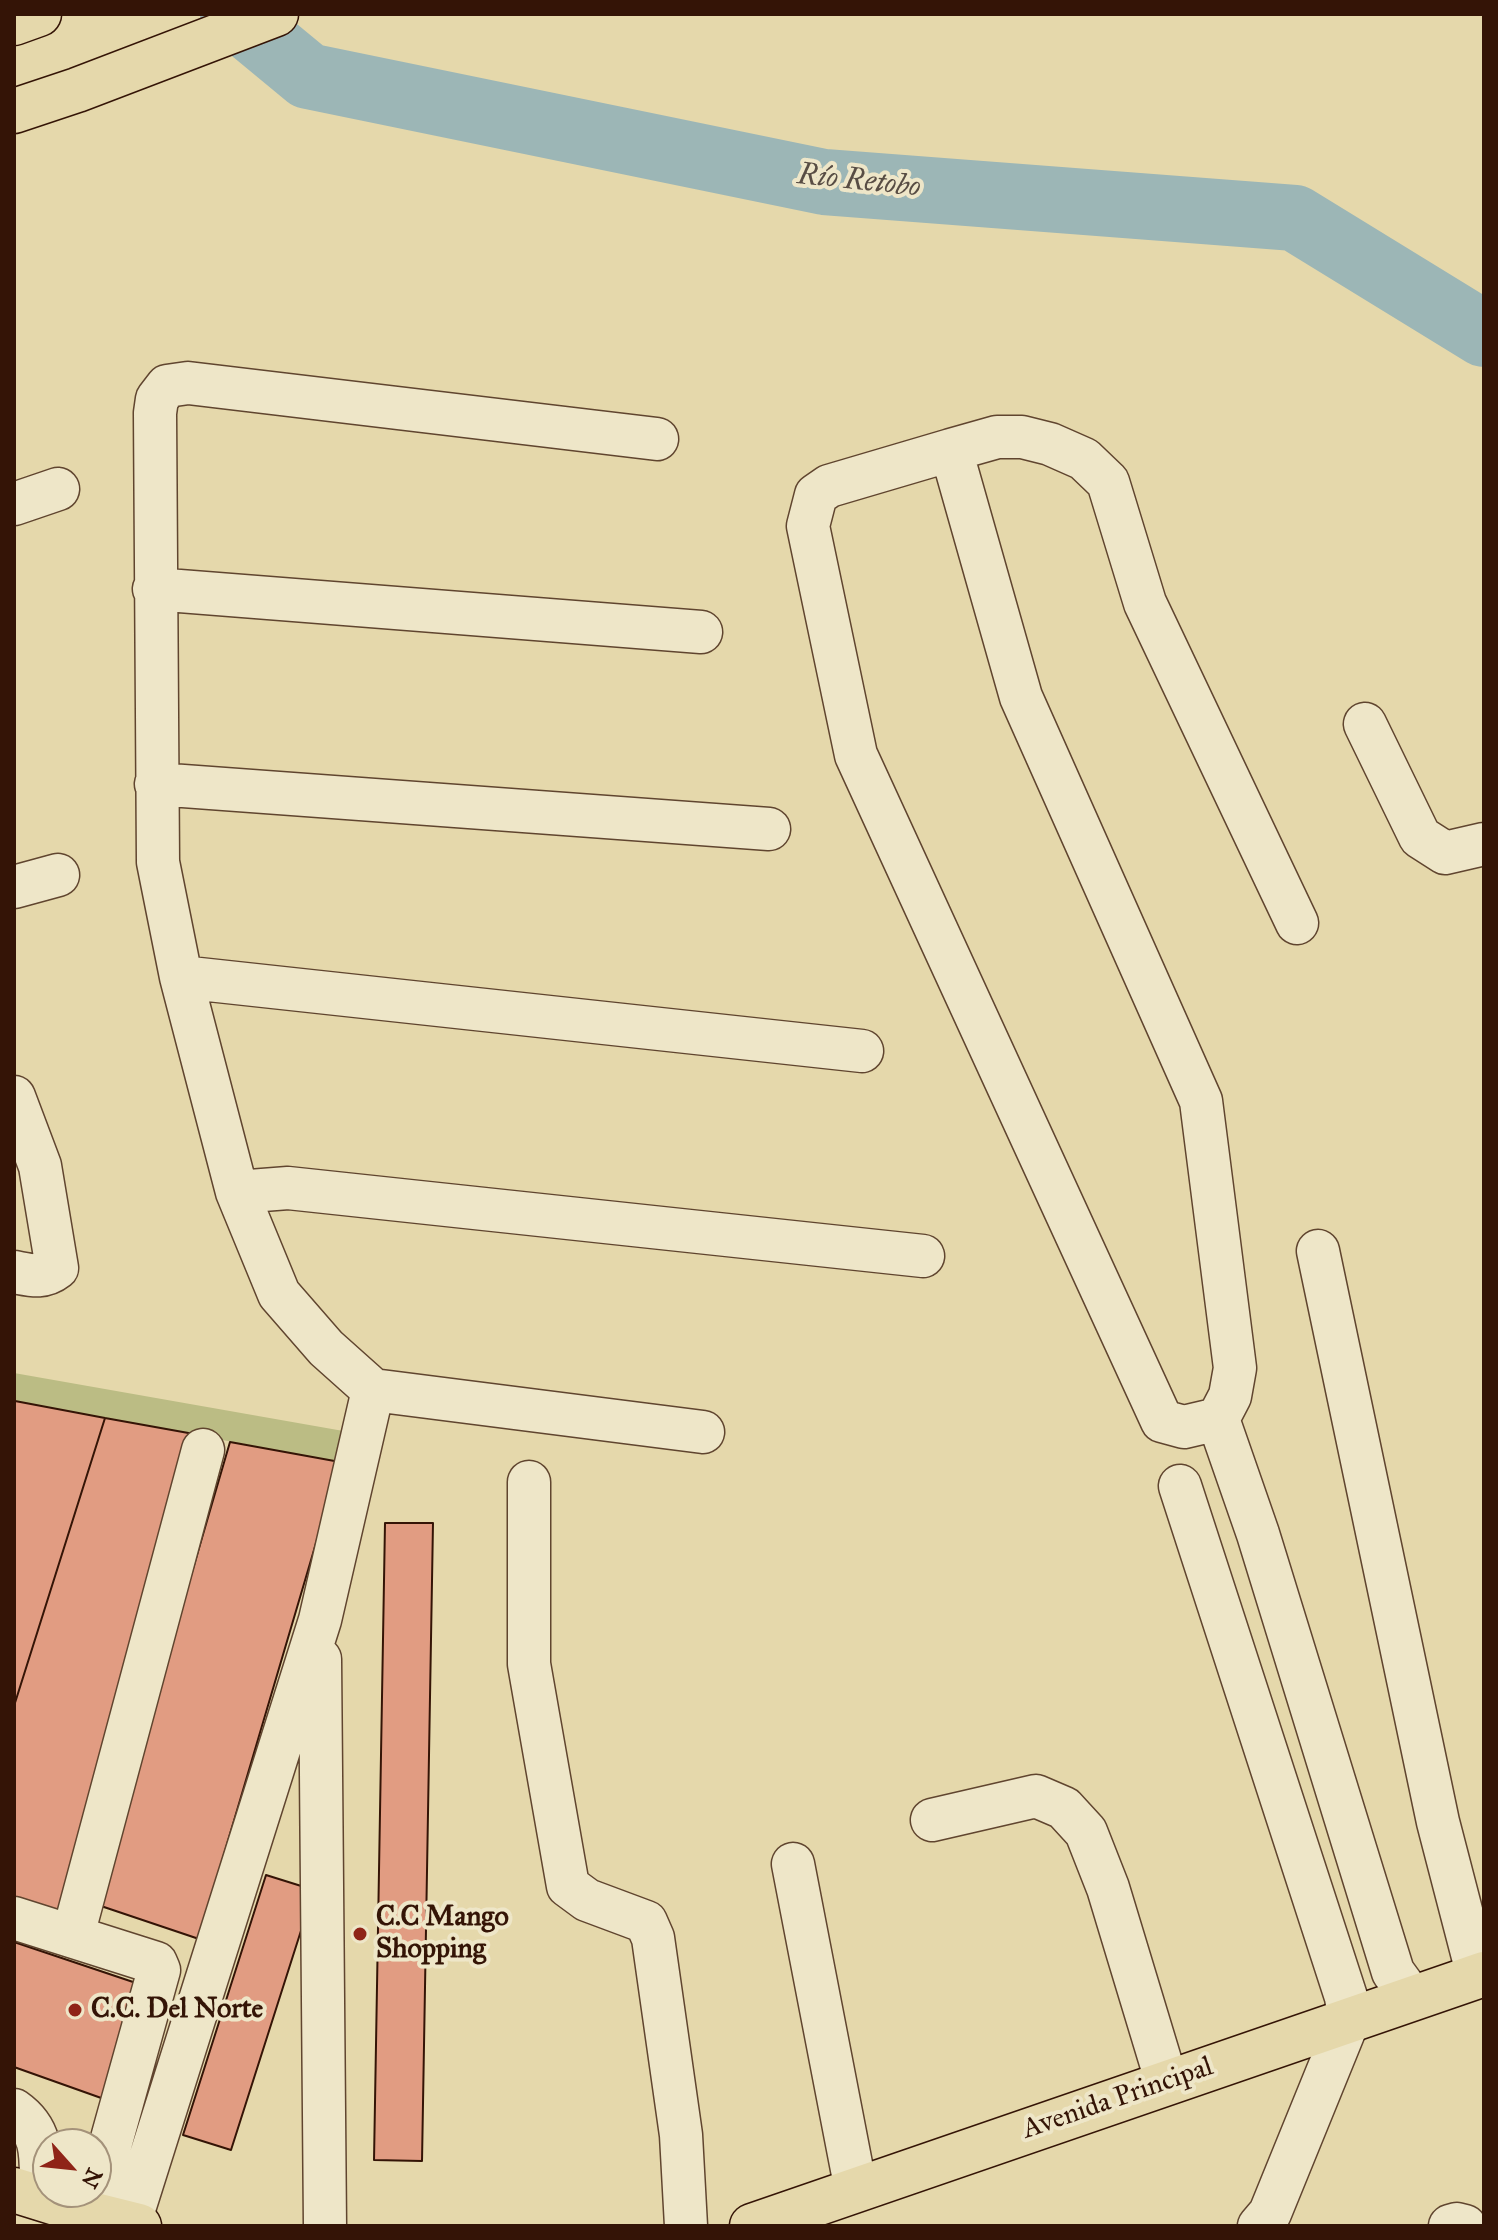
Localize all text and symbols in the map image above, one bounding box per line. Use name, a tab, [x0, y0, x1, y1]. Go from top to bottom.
water label: Río Retobo	[796, 158, 922, 206]
place label: C.C Mango Shopping	[376, 1901, 509, 1967]
marker: C.C Mango Shopping	[351, 1925, 369, 1943]
place label: C.C. Del Norte	[91, 1993, 263, 2027]
marker: C.C. Del Norte	[66, 2001, 84, 2019]
street label: Avenida Principal	[1018, 2051, 1218, 2147]
north arrow	[32, 2128, 112, 2208]
text: N	[76, 2164, 108, 2193]

